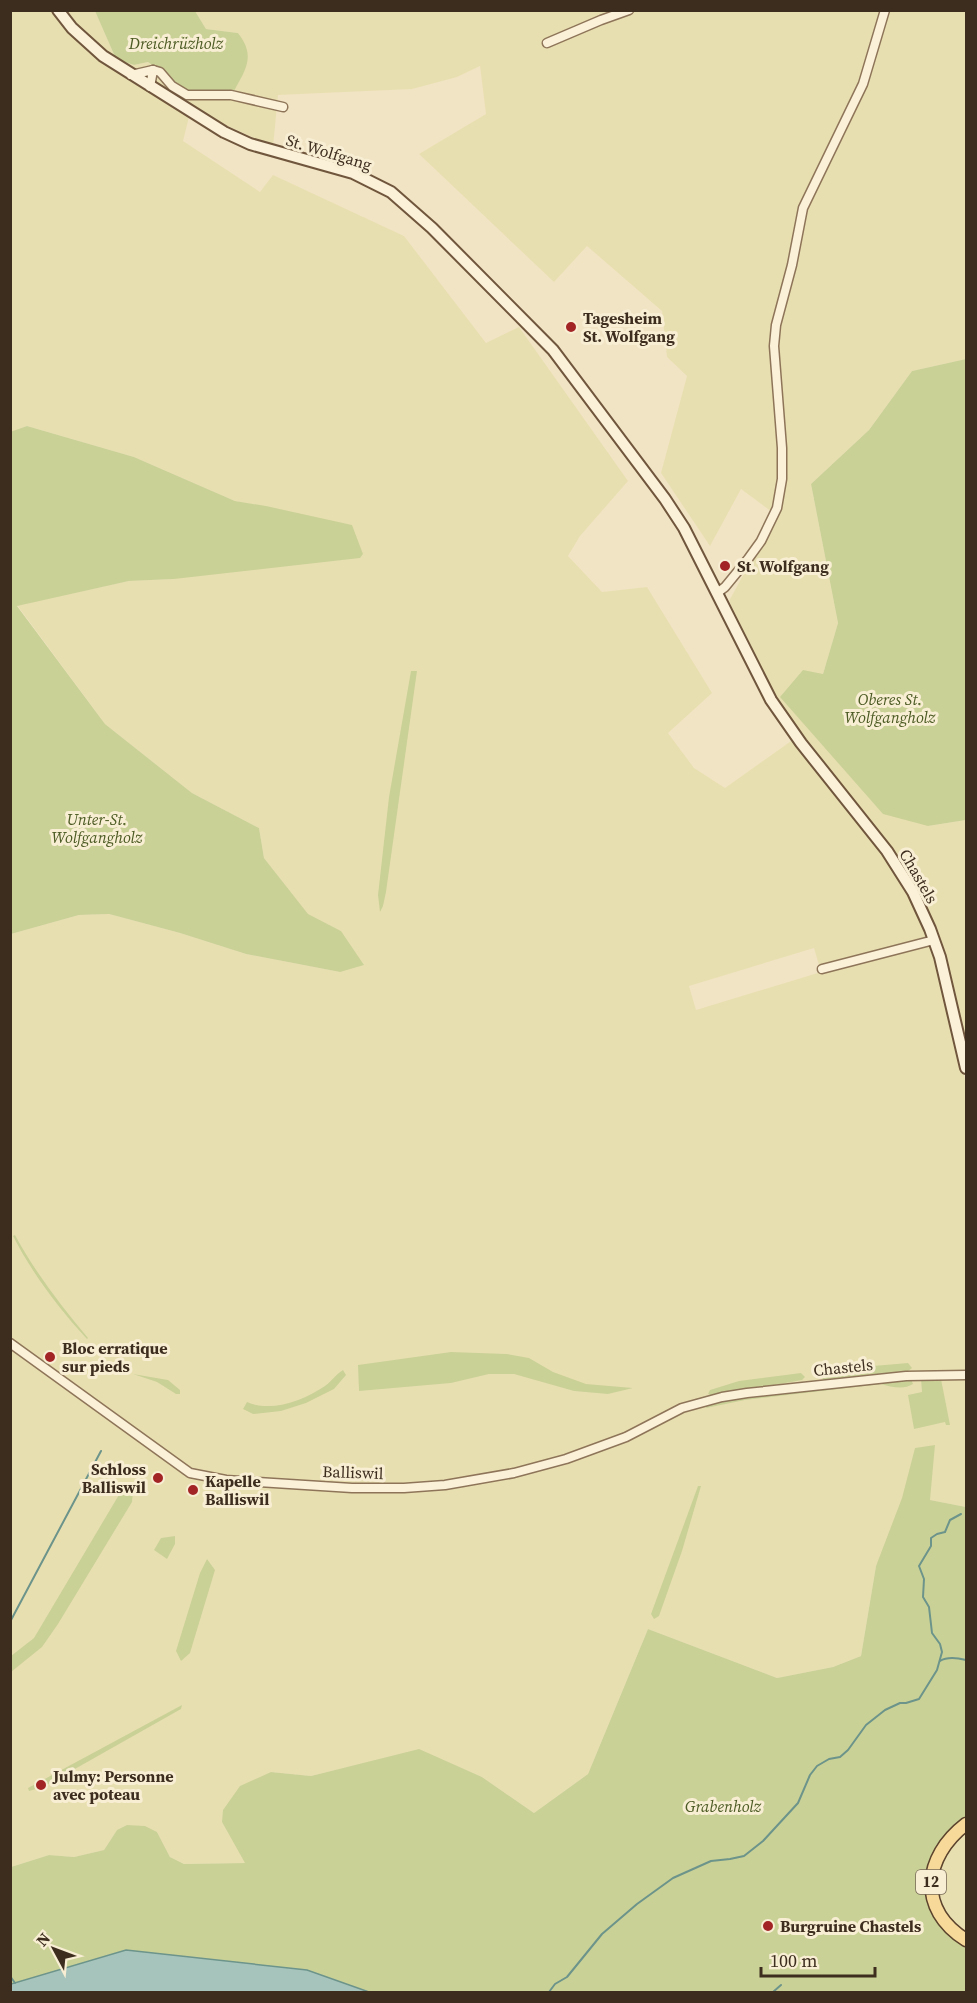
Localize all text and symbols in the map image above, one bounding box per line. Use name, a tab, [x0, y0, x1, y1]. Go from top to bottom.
park label: Dreichrüzholz	[128, 32, 224, 54]
street label: St. Wolfgang	[283, 129, 375, 175]
place label: Tagesheim St. Wolfgang	[583, 307, 675, 347]
marker: Tagesheim St. Wolfgang	[564, 320, 578, 334]
place label: St. Wolfgang	[737, 555, 829, 577]
marker: St. Wolfgang	[718, 559, 732, 573]
park label: Oberes St. Wolfgangholz	[845, 688, 936, 728]
park label: Unter-St. Wolfgangholz	[52, 808, 143, 848]
street label: Chastels	[895, 845, 943, 907]
place label: Bloc erratique sur pieds	[62, 1337, 168, 1377]
marker: Bloc erratique sur pieds	[43, 1350, 57, 1364]
street label: Chastels	[812, 1353, 874, 1381]
place label: Schloss Balliswil	[82, 1458, 146, 1498]
street label: Balliswil	[322, 1460, 384, 1484]
place label: Kapelle Balliswil	[205, 1470, 269, 1510]
marker: Schloss Balliswil	[151, 1471, 165, 1485]
marker: Kapelle Balliswil	[186, 1483, 200, 1497]
place label: Julmy: Personne avec poteau	[52, 1765, 174, 1805]
marker: Julmy: Personne avec poteau	[34, 1778, 48, 1792]
park label: Grabenholz	[685, 1795, 762, 1817]
road number: 12	[916, 1870, 946, 1894]
place label: Burgruine Chastels	[780, 1915, 921, 1937]
north arrow	[24, 1919, 84, 1979]
marker: Burgruine Chastels	[761, 1919, 775, 1933]
text: N	[31, 1927, 55, 1951]
scale bar	[761, 1940, 875, 1978]
text: 100 m	[770, 1948, 817, 1973]

